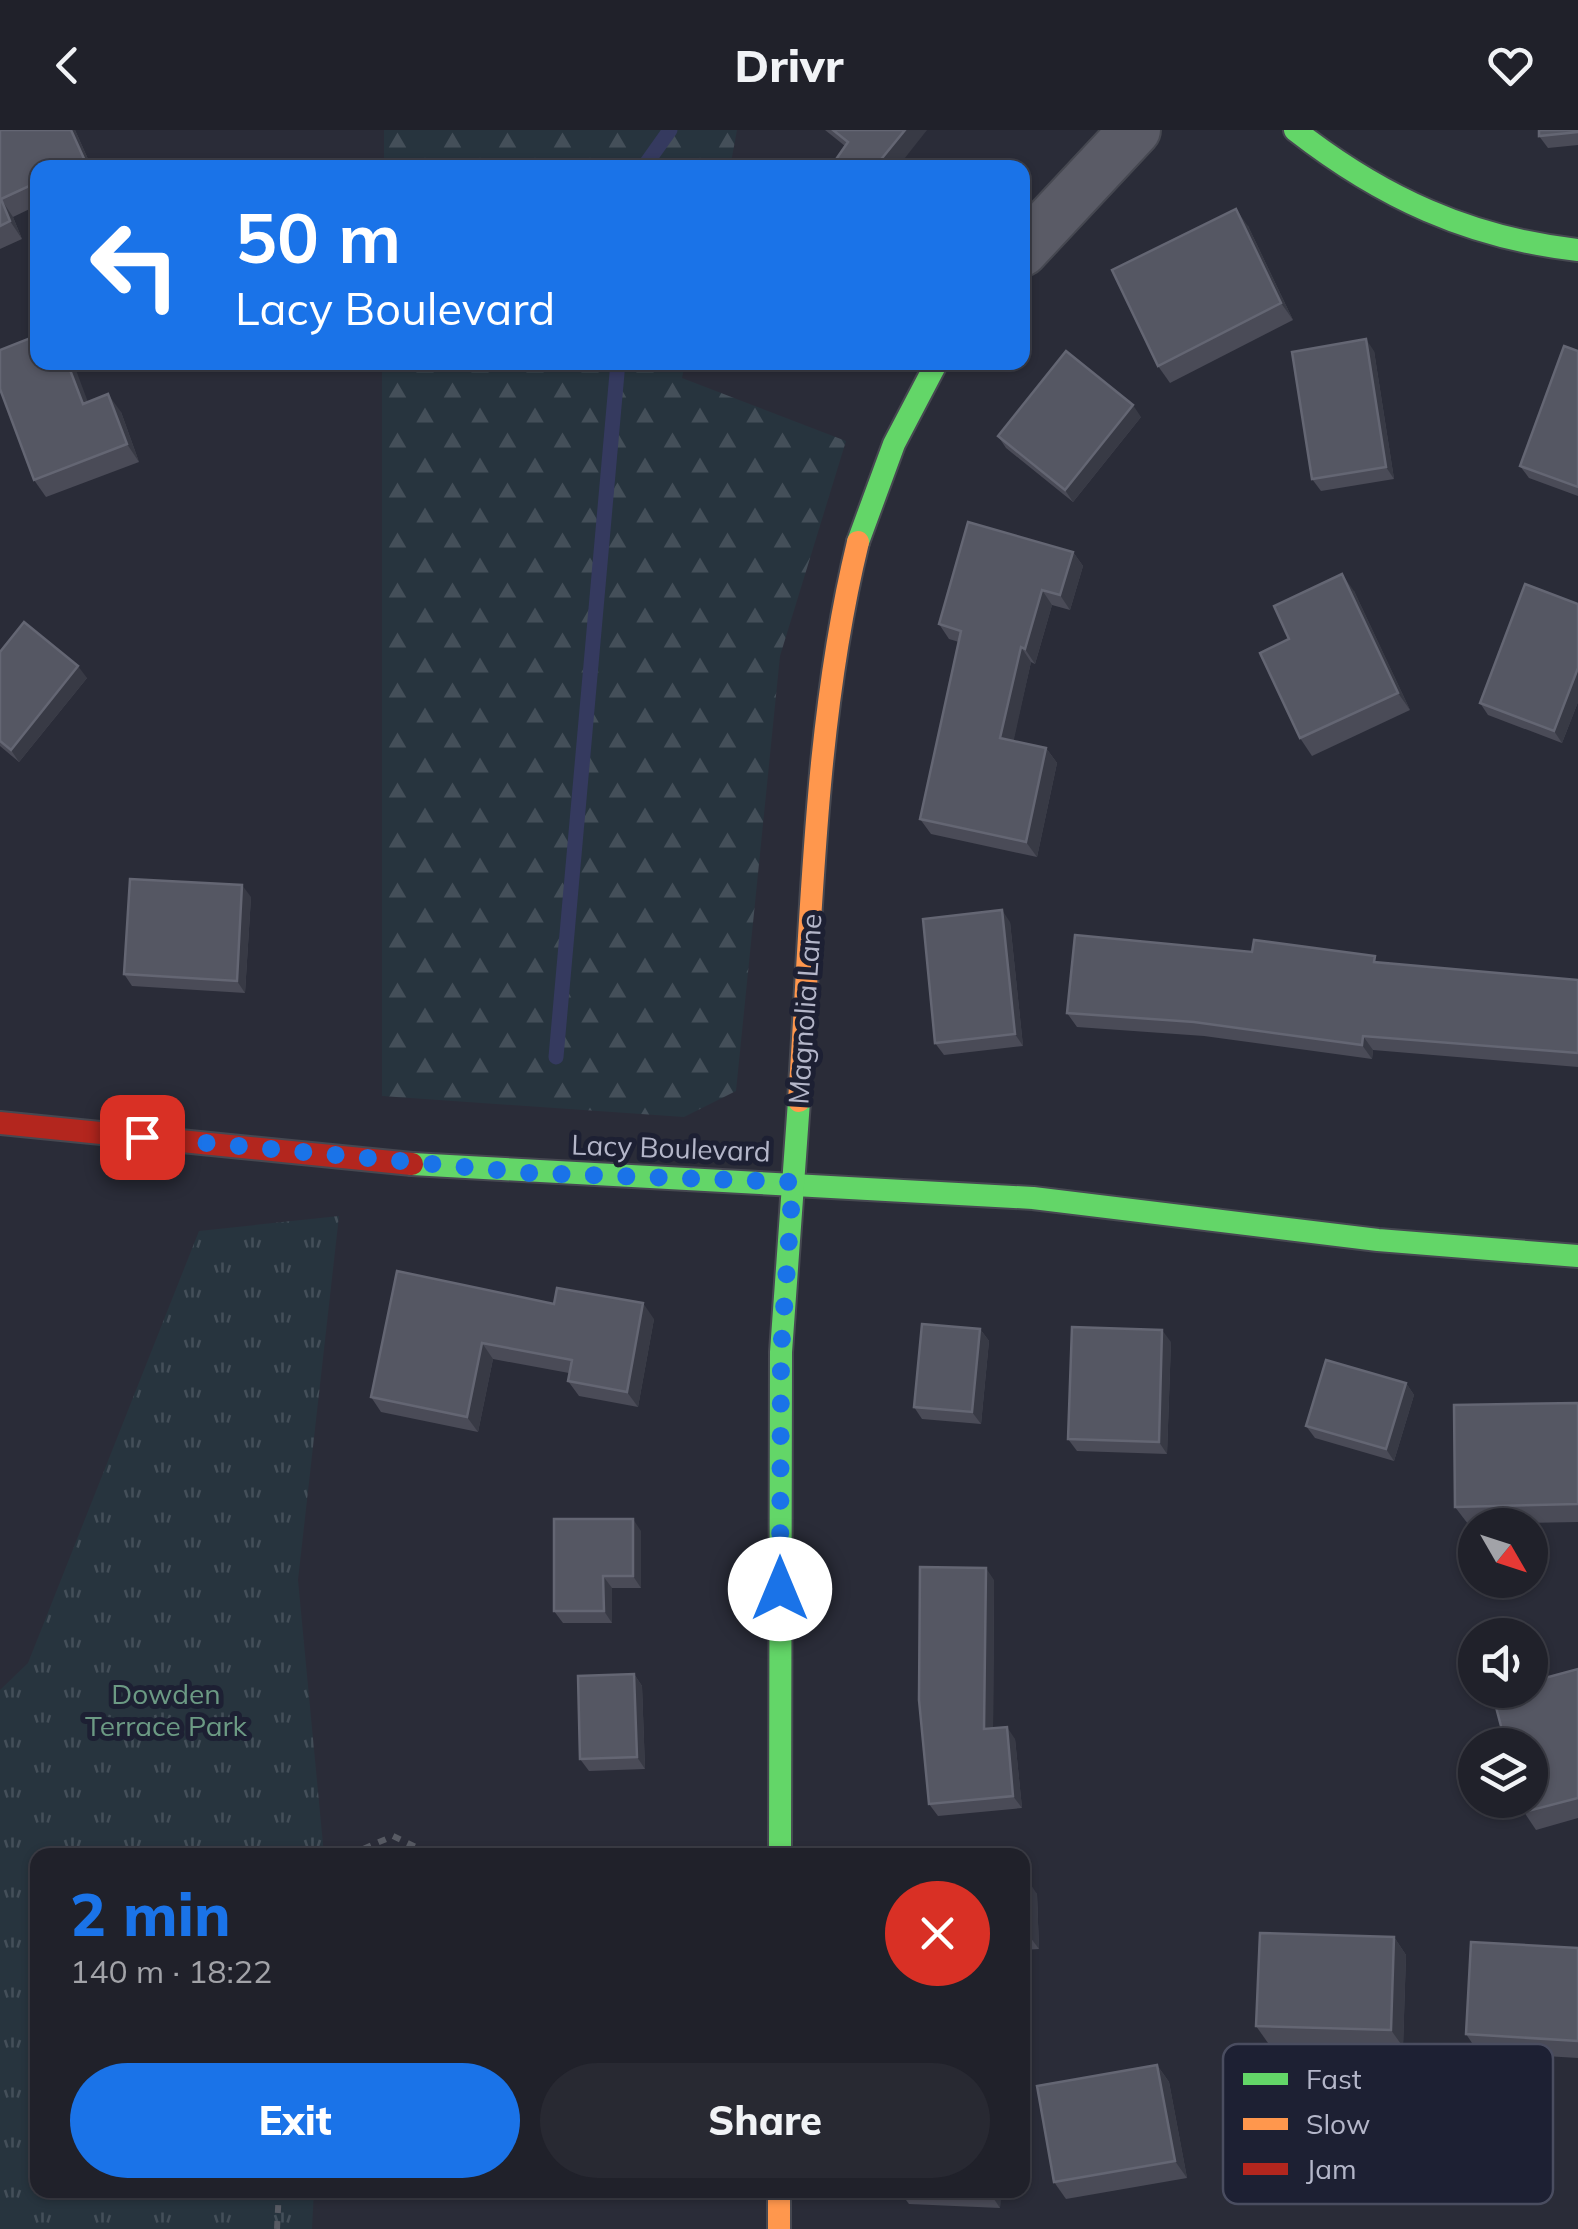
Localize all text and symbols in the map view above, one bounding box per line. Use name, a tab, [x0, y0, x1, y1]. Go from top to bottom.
text: Drivr	[735, 37, 843, 93]
icon: back	[40, 38, 95, 93]
icon: heart	[1483, 38, 1538, 93]
text: 50 m	[235, 193, 401, 281]
icon: left	[70, 200, 200, 330]
text: Lacy Boulevard	[235, 280, 555, 336]
street label: Magnolia Lane	[780, 912, 829, 1106]
pin	[100, 1095, 185, 1180]
icon: arrive	[115, 1110, 170, 1165]
street label: Lacy Boulevard	[571, 1127, 771, 1168]
north arrow	[1458, 1508, 1548, 1598]
map controls	[1458, 1508, 1548, 1818]
position arrow	[728, 1537, 832, 1641]
button: sound	[1458, 1618, 1548, 1708]
park label: Dowden Terrace Park	[85, 1676, 248, 1743]
button: layers	[1458, 1728, 1548, 1818]
text: 2 min	[70, 1876, 231, 1951]
button: close	[885, 1881, 990, 1986]
text: 140 m · 18:22	[70, 1951, 272, 1991]
legend	[1223, 2044, 1553, 2204]
text: Fast	[1306, 2061, 1362, 2096]
button: Exit	[70, 2063, 520, 2178]
button: Share	[540, 2063, 990, 2178]
text: Slow	[1306, 2106, 1370, 2141]
text: Jam	[1306, 2151, 1357, 2186]

